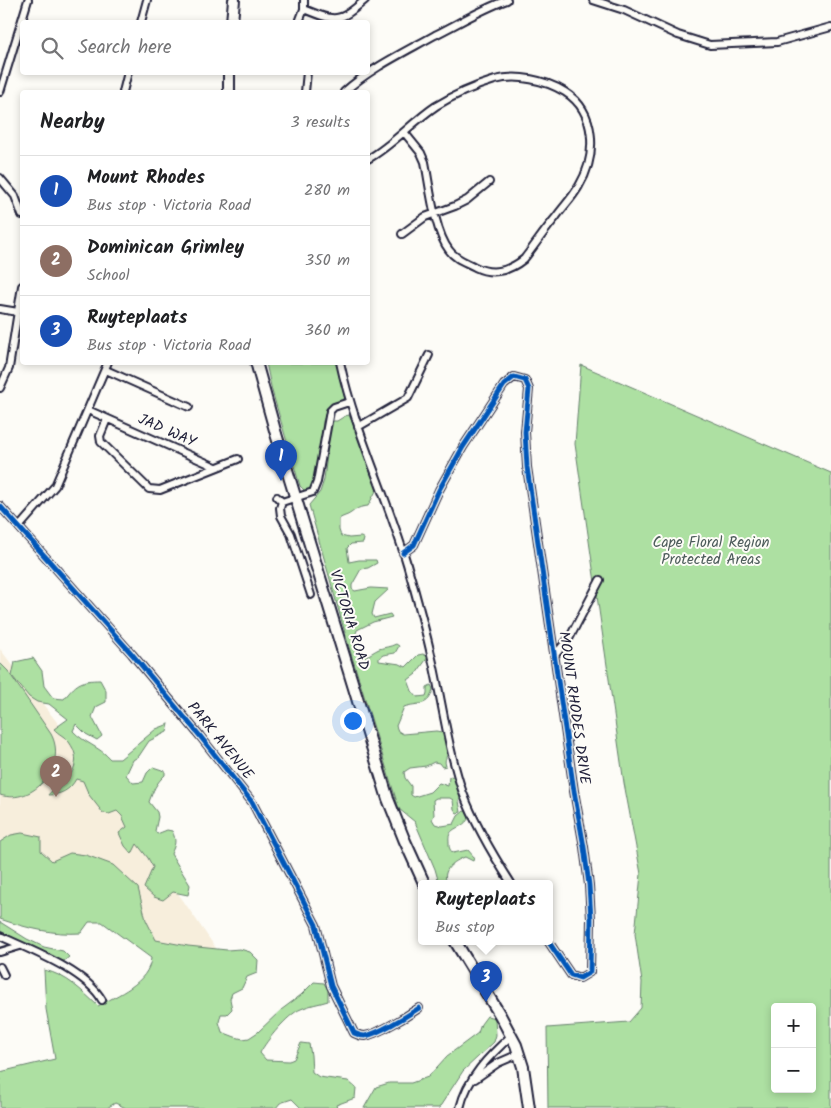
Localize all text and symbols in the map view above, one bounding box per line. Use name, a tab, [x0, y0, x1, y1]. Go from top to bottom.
search box	[20, 20, 370, 75]
text: Search here	[78, 33, 172, 63]
icon: search	[38, 34, 66, 62]
text: Nearby	[40, 106, 105, 139]
text: 3 results	[291, 110, 350, 135]
text: Mount Rhodes	[87, 163, 205, 193]
text: 1	[54, 178, 58, 203]
text: 280 m	[304, 178, 350, 203]
text: Bus stop · Victoria Road	[87, 193, 251, 218]
text: Dominican Grimley	[87, 233, 244, 263]
text: 2	[51, 248, 61, 273]
text: 350 m	[305, 248, 350, 273]
text: School	[87, 263, 130, 288]
text: Ruyteplaats	[87, 303, 187, 333]
text: 3	[52, 318, 60, 343]
text: 360 m	[305, 318, 350, 343]
text: Bus stop · Victoria Road	[87, 333, 251, 358]
street label: JAD WAY	[134, 408, 201, 455]
pin: 1	[265, 440, 297, 481]
park label: Cape Floral Region Protected Areas	[653, 531, 769, 572]
street label: VICTORIA ROAD	[322, 567, 376, 674]
street label: MOUNT RHODES DRIVE	[551, 630, 597, 787]
street label: PARK AVENUE	[181, 697, 260, 786]
your location	[340, 708, 366, 734]
pin: 2	[40, 756, 72, 797]
popup	[418, 880, 553, 945]
text: Ruyteplaats	[435, 885, 536, 915]
text: Bus stop	[435, 915, 494, 940]
pin: 3	[470, 961, 502, 1002]
map controls	[771, 1003, 816, 1093]
button: +	[771, 1003, 816, 1048]
button: −	[771, 1048, 816, 1093]

